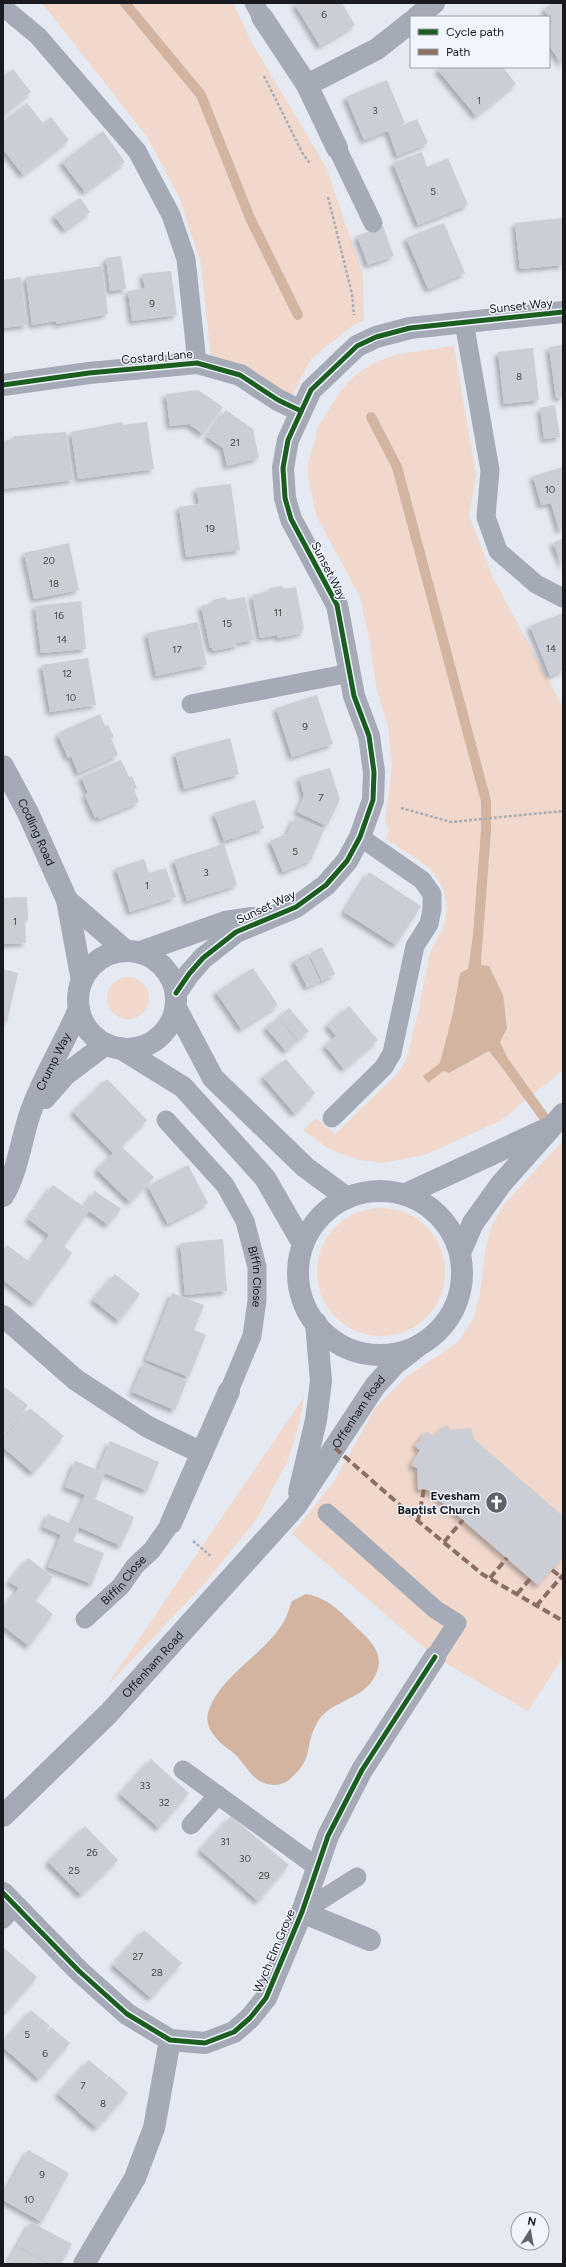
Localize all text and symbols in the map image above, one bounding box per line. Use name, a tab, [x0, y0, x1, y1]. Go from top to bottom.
house number: 6	[321, 8, 327, 21]
legend	[410, 16, 550, 68]
text: Cycle path	[446, 25, 504, 39]
text: Path	[446, 45, 470, 59]
house number: 1	[477, 94, 481, 107]
house number: 3	[372, 104, 378, 117]
house number: 5	[430, 185, 436, 198]
street label: Sunset Way	[489, 296, 554, 316]
house number: 9	[149, 297, 155, 310]
street label: Costard Lane	[121, 347, 194, 367]
house number: 8	[516, 370, 522, 383]
house number: 21	[230, 436, 240, 449]
house number: 10	[545, 483, 555, 496]
house number: 19	[205, 522, 215, 535]
street label: Sunset Way	[308, 539, 350, 603]
house number: 20	[43, 554, 55, 567]
house number: 18	[49, 577, 59, 590]
house number: 11	[274, 606, 282, 619]
house number: 16	[54, 609, 64, 622]
house number: 15	[222, 617, 232, 630]
house number: 14	[57, 633, 67, 646]
house number: 14	[546, 642, 556, 655]
house number: 17	[172, 643, 182, 656]
house number: 12	[62, 667, 72, 680]
house number: 10	[66, 691, 76, 704]
house number: 9	[302, 720, 308, 733]
house number: 7	[318, 791, 324, 804]
street label: Codling Road	[15, 796, 58, 868]
house number: 5	[292, 845, 298, 858]
house number: 3	[203, 866, 209, 879]
house number: 1	[145, 879, 149, 892]
street label: Sunset Way	[234, 887, 298, 927]
house number: 1	[13, 915, 17, 928]
street label: Crump Way	[33, 1030, 74, 1093]
street label: Biffin Close	[245, 1244, 264, 1309]
street label: Offenham Road	[329, 1372, 388, 1451]
place label: Evesham Baptist Church	[398, 1489, 480, 1517]
church icon: Evesham Baptist Church	[483, 1490, 509, 1516]
street label: Biffin Close	[98, 1552, 149, 1608]
street label: Offenham Road	[119, 1628, 186, 1701]
house number: 33	[140, 1779, 150, 1792]
house number: 32	[158, 1796, 170, 1809]
house number: 31	[220, 1835, 230, 1848]
house number: 26	[86, 1846, 98, 1859]
house number: 30	[239, 1852, 251, 1865]
house number: 25	[68, 1864, 80, 1877]
house number: 29	[258, 1869, 270, 1882]
street label: Wych Elm Grove	[250, 1907, 298, 1995]
house number: 27	[133, 1950, 144, 1963]
house number: 28	[151, 1966, 163, 1979]
house number: 5	[24, 2028, 30, 2041]
house number: 6	[42, 2047, 48, 2060]
house number: 7	[80, 2079, 86, 2092]
house number: 8	[100, 2097, 106, 2110]
house number: 9	[39, 2168, 45, 2181]
house number: 10	[24, 2193, 34, 2206]
north arrow	[510, 2211, 550, 2251]
text: N	[526, 2214, 537, 2229]

